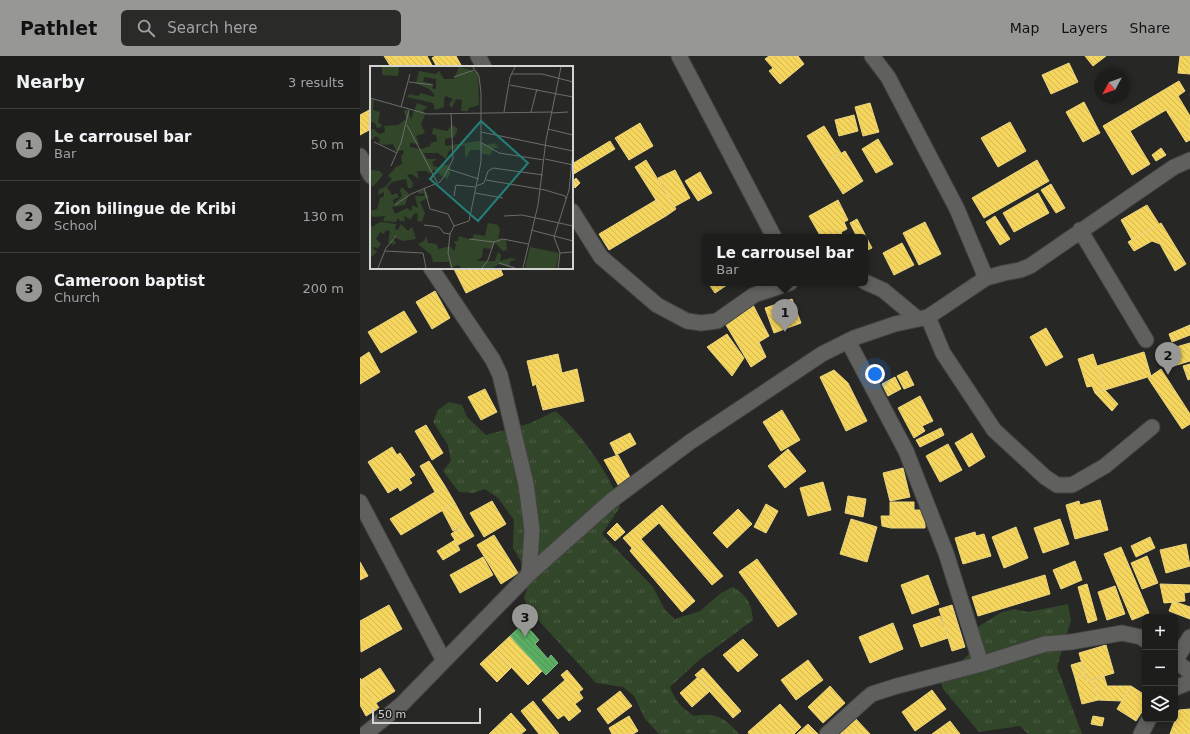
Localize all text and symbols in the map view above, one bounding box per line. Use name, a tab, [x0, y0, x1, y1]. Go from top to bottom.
search box	[121, 10, 401, 46]
text: Pathlet	[20, 17, 97, 39]
icon: search	[135, 17, 157, 39]
text: Search here	[167, 19, 257, 37]
text: Map	[1010, 20, 1039, 36]
text: Layers	[1061, 20, 1108, 36]
text: Share	[1130, 20, 1170, 36]
inset map	[370, 66, 573, 269]
north arrow	[1094, 68, 1130, 104]
text: Nearby	[16, 72, 85, 92]
text: 3 results	[288, 75, 344, 90]
text: Le carrousel bar	[54, 128, 191, 146]
text: 1	[24, 137, 34, 152]
text: 50 m	[311, 137, 344, 152]
text: Bar	[54, 146, 76, 161]
text: Zion bilingue de Kribi	[54, 200, 236, 218]
text: 2	[24, 209, 34, 224]
text: 130 m	[302, 209, 344, 224]
text: School	[54, 218, 97, 233]
popup	[702, 234, 868, 286]
text: Le carrousel bar	[716, 244, 854, 262]
text: Bar	[716, 262, 739, 277]
text: Cameroon baptist	[54, 272, 205, 290]
text: 3	[24, 281, 34, 296]
text: 200 m	[302, 281, 344, 296]
text: Church	[54, 290, 100, 305]
pin: 1	[772, 299, 798, 332]
pin: 2	[1155, 342, 1181, 375]
your location	[865, 364, 885, 384]
pin: 3	[512, 604, 538, 637]
map controls	[1142, 614, 1178, 722]
button: +	[1142, 614, 1178, 650]
button: −	[1142, 650, 1178, 686]
button: layers	[1142, 686, 1178, 722]
scale bar	[372, 706, 481, 725]
text: 50 m	[378, 708, 406, 721]

